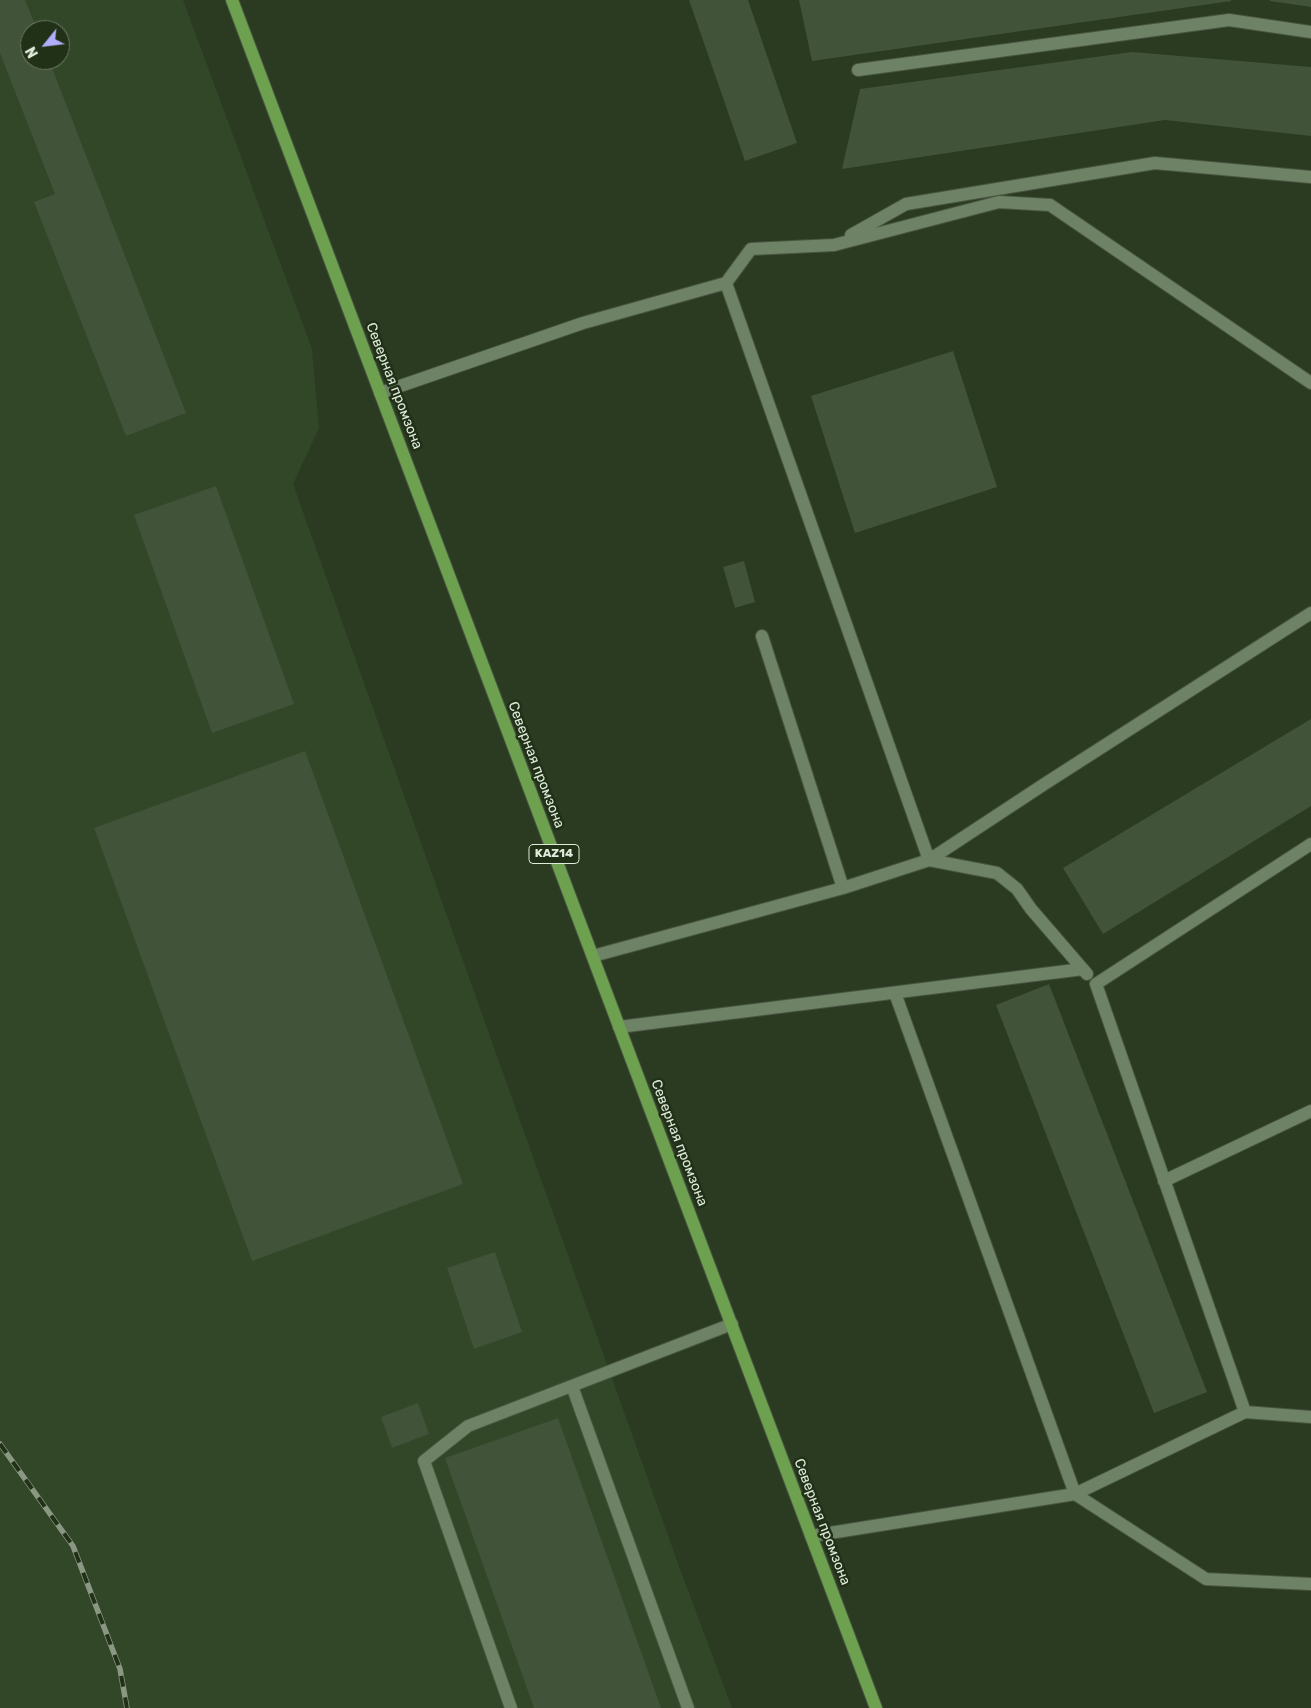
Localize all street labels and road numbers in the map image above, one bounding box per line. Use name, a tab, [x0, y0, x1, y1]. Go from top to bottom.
street label: Северная промзона	[362, 320, 426, 452]
street label: Северная промзона	[504, 699, 568, 831]
road number: KAZ14	[529, 844, 579, 864]
street label: Северная промзона	[647, 1077, 711, 1209]
street label: Северная промзона	[790, 1456, 854, 1588]

